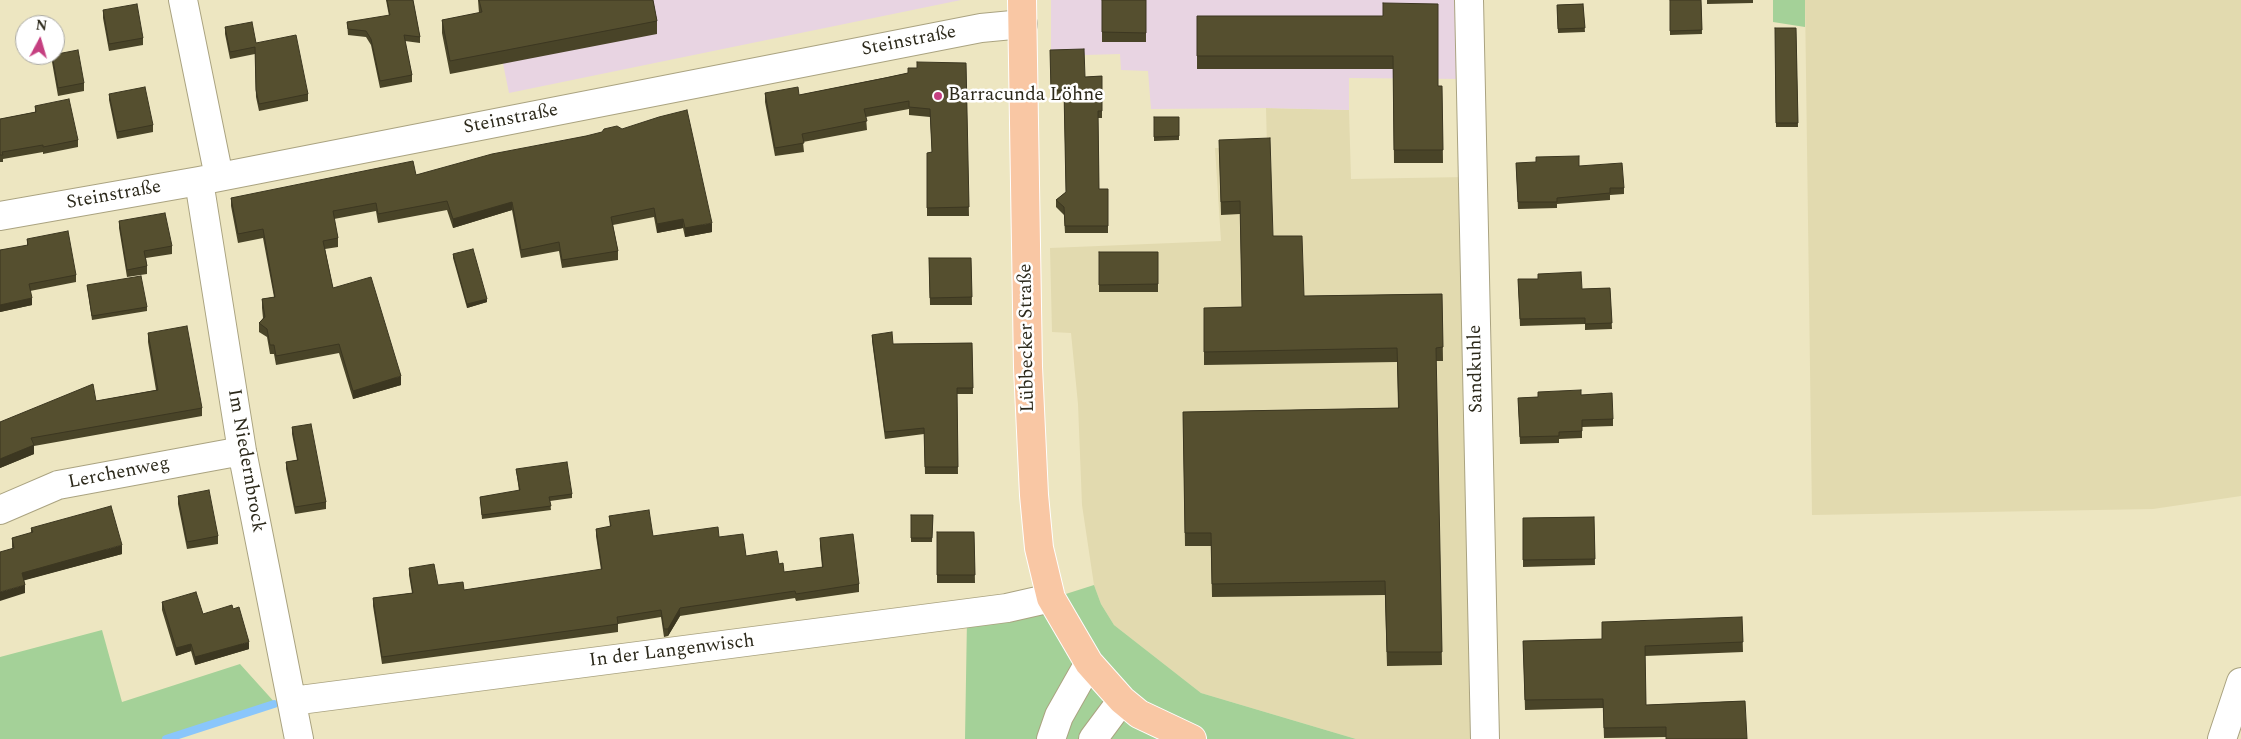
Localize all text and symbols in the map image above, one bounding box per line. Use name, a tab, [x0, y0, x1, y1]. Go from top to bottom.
north arrow	[15, 15, 65, 65]
text: N	[35, 15, 48, 37]
street label: Steinstraße	[860, 22, 958, 62]
place label: Barracunda Löhne	[948, 85, 1103, 107]
marker: Barracunda Löhne	[932, 90, 944, 102]
street label: Steinstraße	[462, 100, 560, 140]
street label: Steinstraße	[65, 176, 163, 216]
street label: Lübbecker Straße	[1015, 263, 1041, 413]
street label: Sandkuhle	[1465, 325, 1489, 413]
street label: Im Niedernbrock	[221, 387, 269, 535]
street label: Lerchenweg	[66, 453, 172, 495]
street label: In der Langenwisch	[588, 631, 756, 673]

